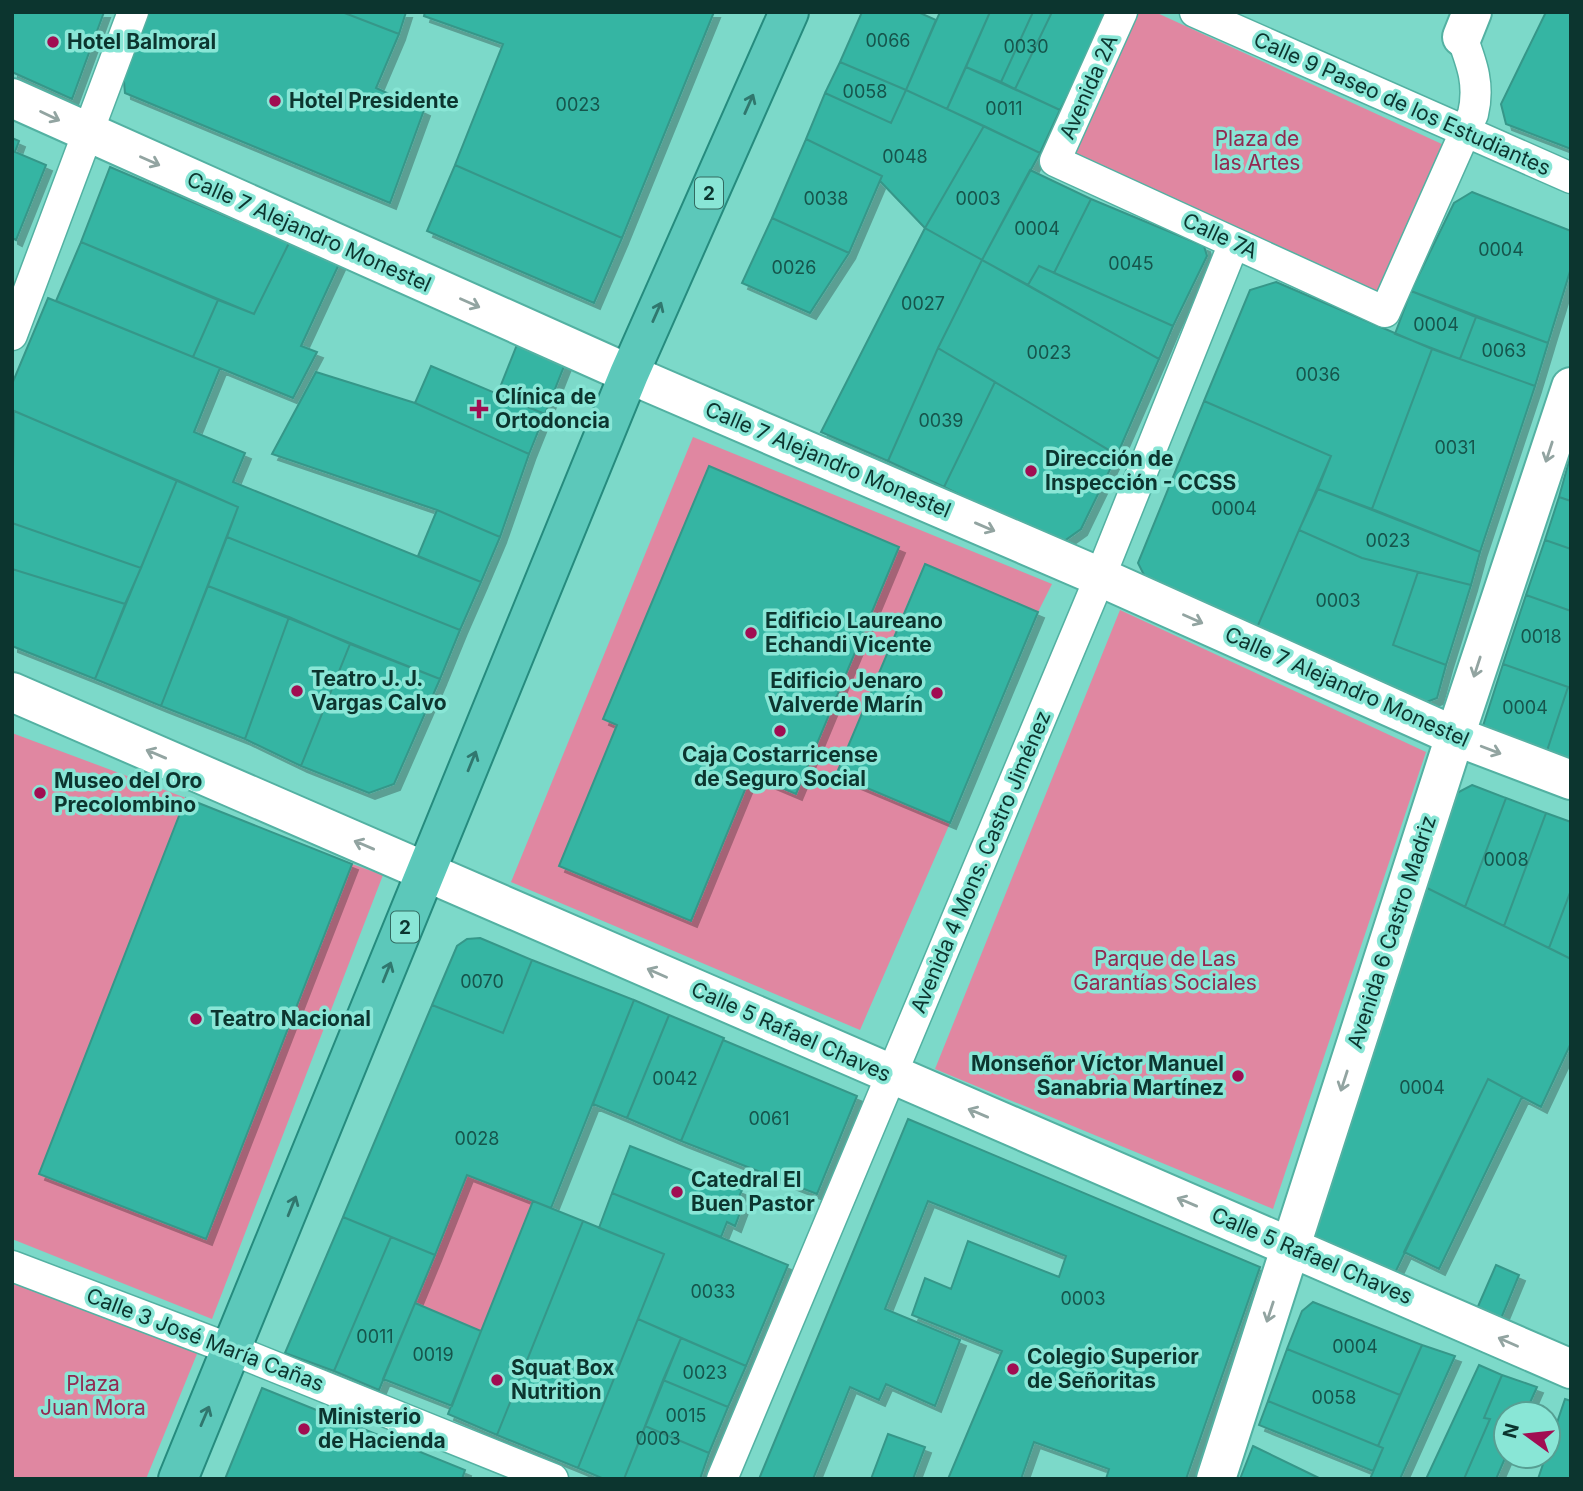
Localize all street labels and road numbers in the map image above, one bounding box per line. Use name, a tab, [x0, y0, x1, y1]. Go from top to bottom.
street label: Calle 9 Paseo de los Estudiantes	[1250, 27, 1554, 180]
street label: Avenida 2A	[1054, 31, 1123, 143]
street label: Calle 7 Alejandro Monestel	[183, 166, 435, 297]
road number: 2	[695, 178, 723, 209]
street label: Calle 7A	[1179, 207, 1262, 264]
street label: Calle 7 Alejandro Monestel	[702, 396, 955, 523]
street label: Calle 7 Alejandro Monestel	[1221, 621, 1473, 752]
street label: Avenida 4 Mons. Castro Jiménez	[905, 707, 1056, 1017]
street label: Avenida 6 Castro Madriz	[1342, 812, 1441, 1051]
road number: 2	[391, 911, 419, 942]
street label: Calle 5 Rafael Chaves	[688, 976, 895, 1087]
street label: Calle 5 Rafael Chaves	[1208, 1202, 1416, 1309]
street label: Calle 3 José María Cañas	[83, 1283, 327, 1396]

